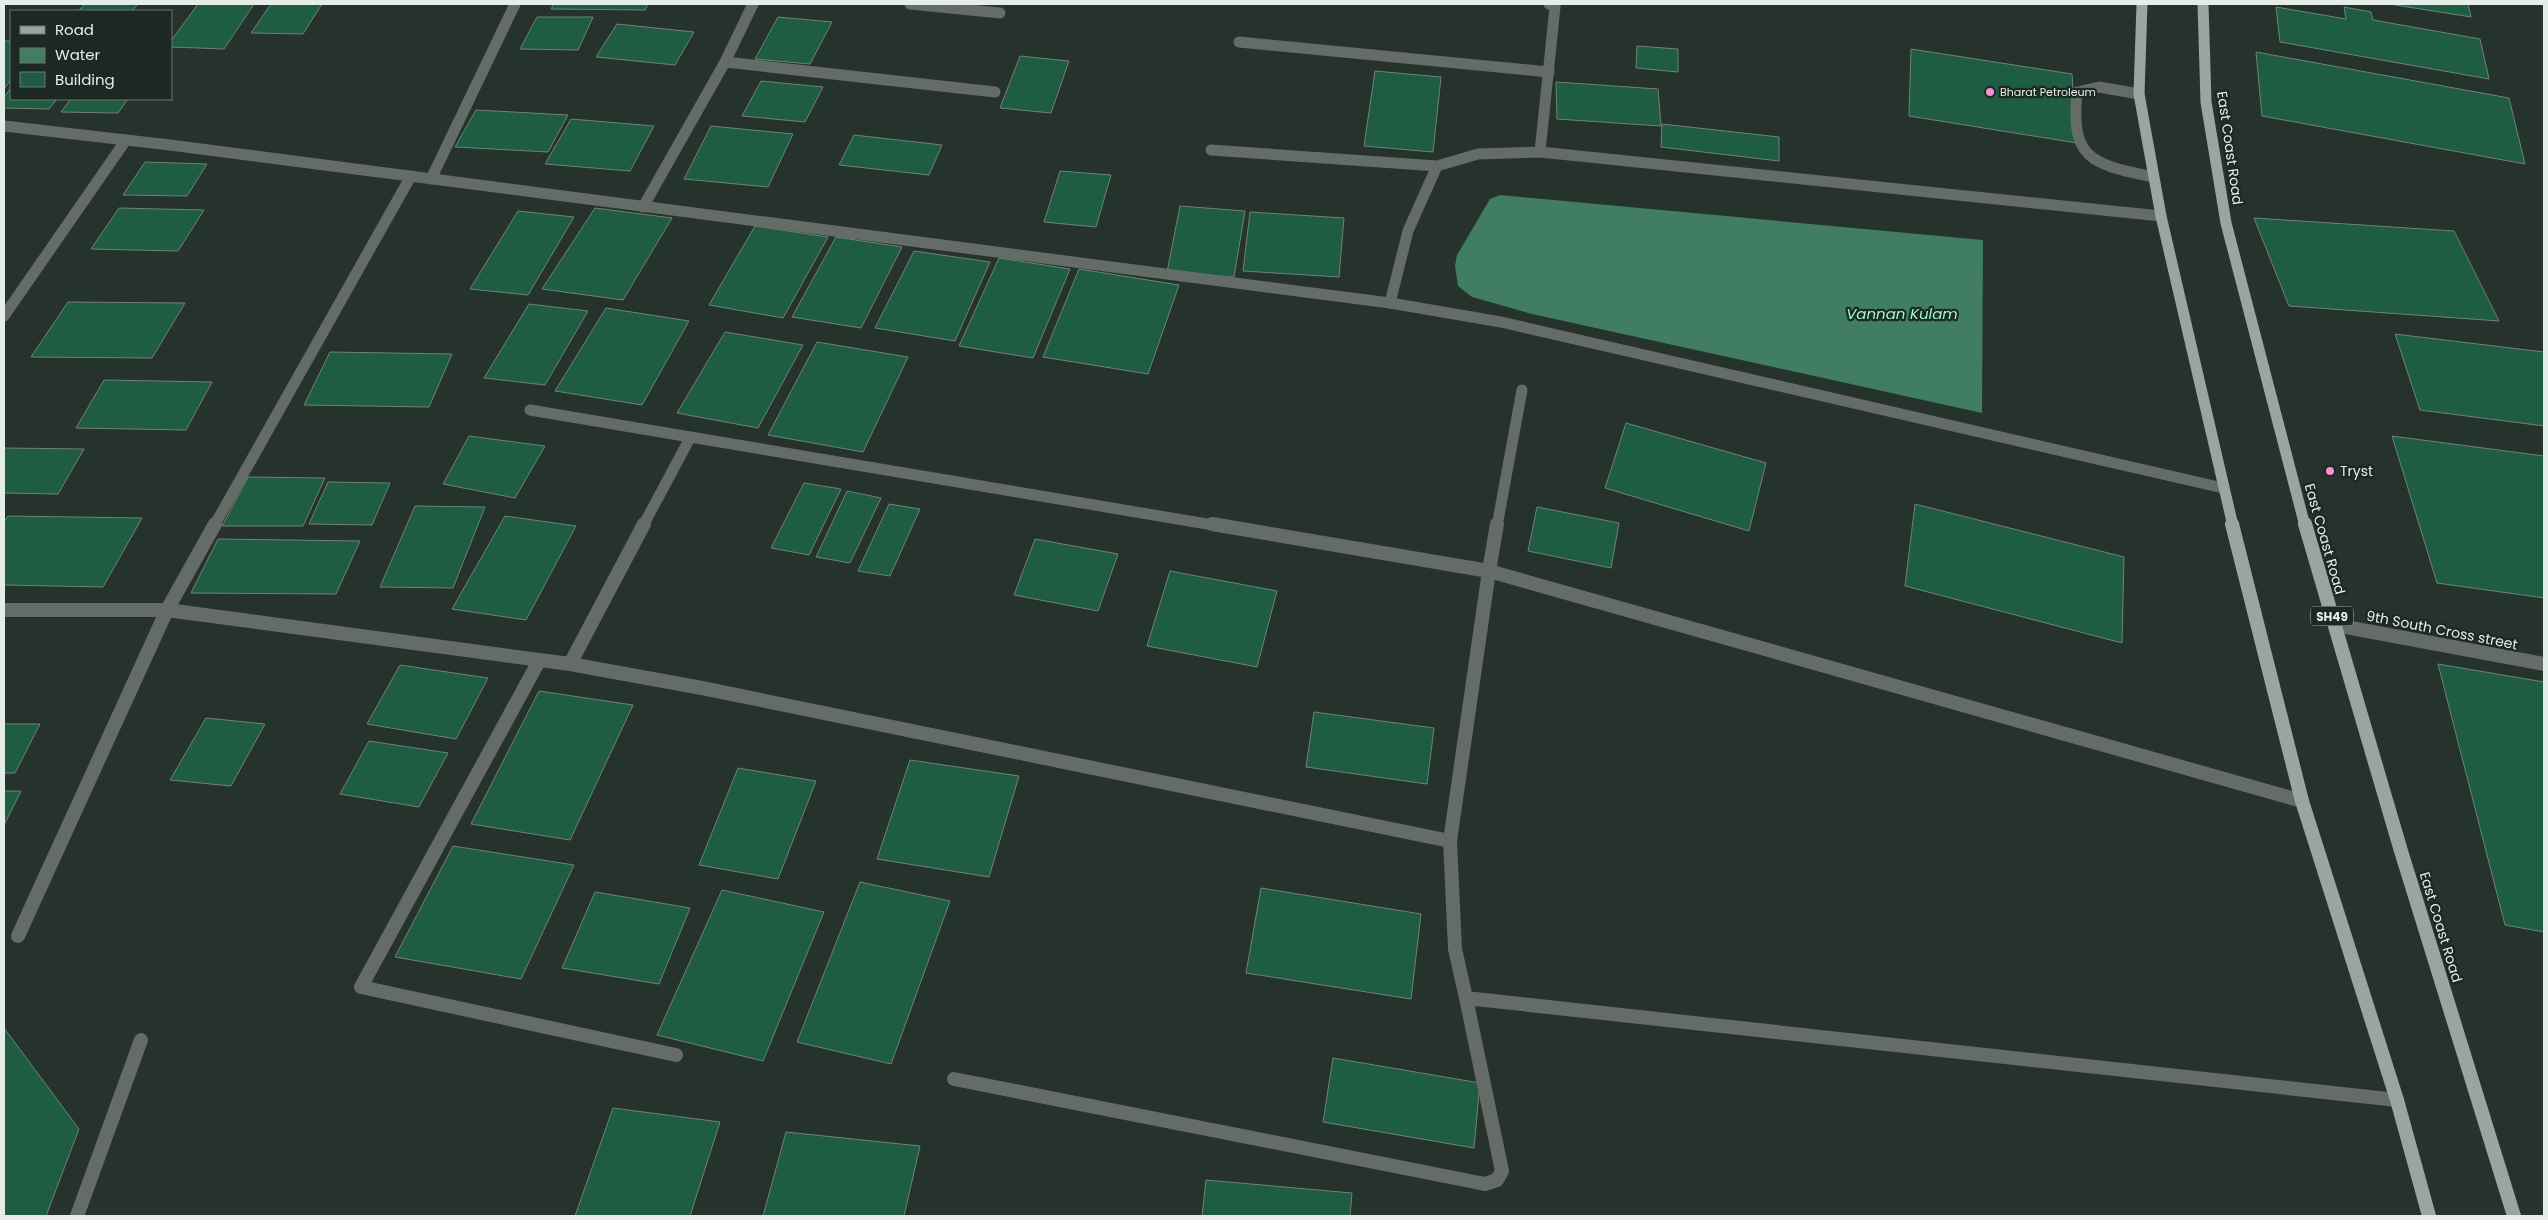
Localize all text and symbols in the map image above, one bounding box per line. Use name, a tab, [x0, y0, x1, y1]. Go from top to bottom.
legend	[10, 10, 172, 100]
text: Road	[55, 19, 94, 40]
text: Water	[55, 44, 101, 65]
text: Building	[55, 69, 115, 90]
place label: Bharat Petroleum	[2000, 84, 2096, 100]
marker: Bharat Petroleum	[1984, 86, 1996, 98]
street label: East Coast Road	[2212, 90, 2248, 206]
water label: Vannan Kulam	[1846, 303, 1958, 324]
place label: Tryst	[2340, 461, 2373, 481]
marker: Tryst	[2324, 465, 2336, 477]
street label: East Coast Road	[2300, 481, 2350, 597]
street label: 9th South Cross street	[2365, 605, 2519, 655]
road number: SH49	[2311, 606, 2353, 626]
street label: East Coast Road	[2415, 869, 2467, 985]

